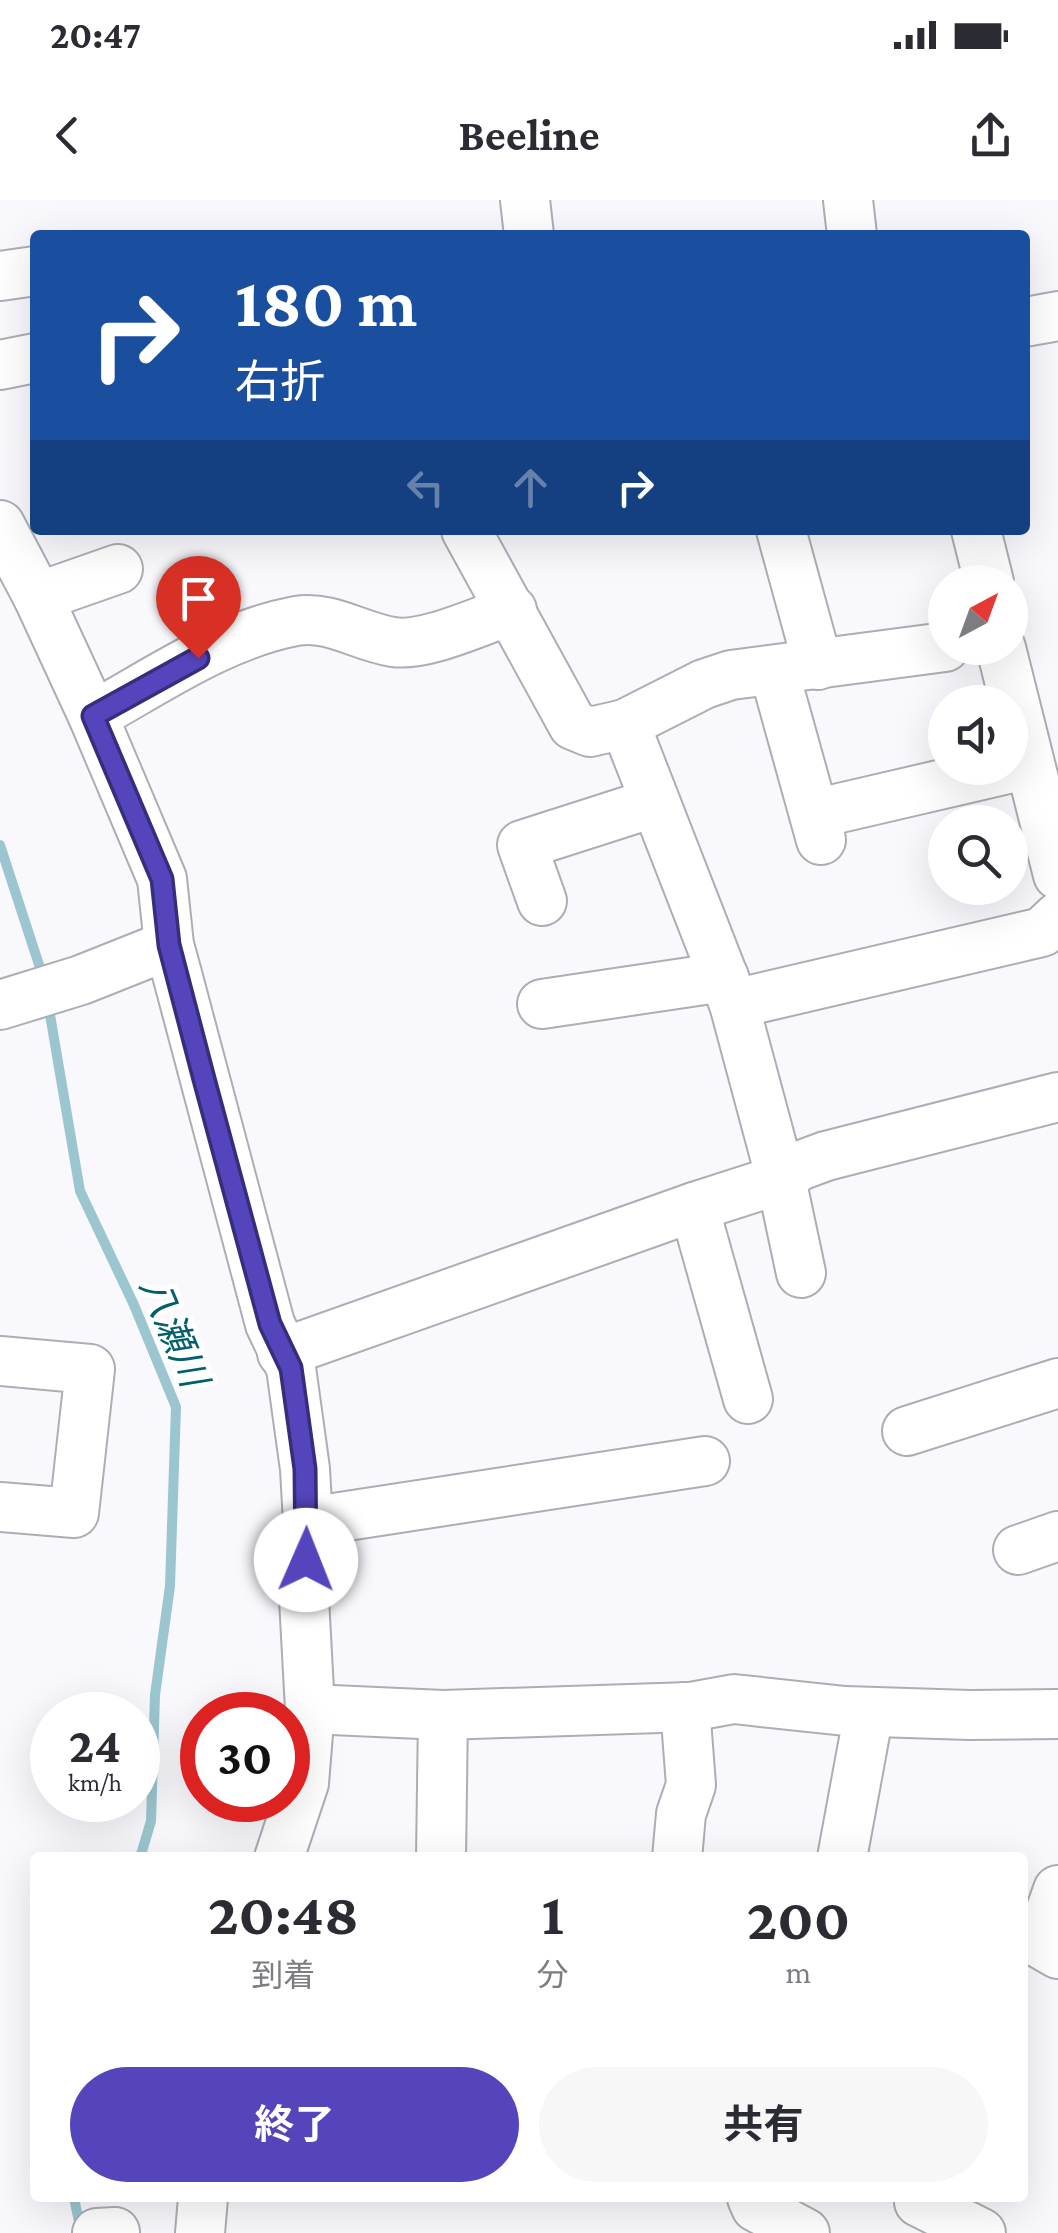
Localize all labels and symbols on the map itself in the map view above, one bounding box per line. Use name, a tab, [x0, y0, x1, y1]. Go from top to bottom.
pin	[156, 556, 241, 659]
north arrow	[928, 565, 1028, 665]
water label: 八瀬川	[132, 1271, 217, 1396]
position arrow	[254, 1508, 358, 1612]
speed limit sign: 30	[180, 1692, 310, 1822]

